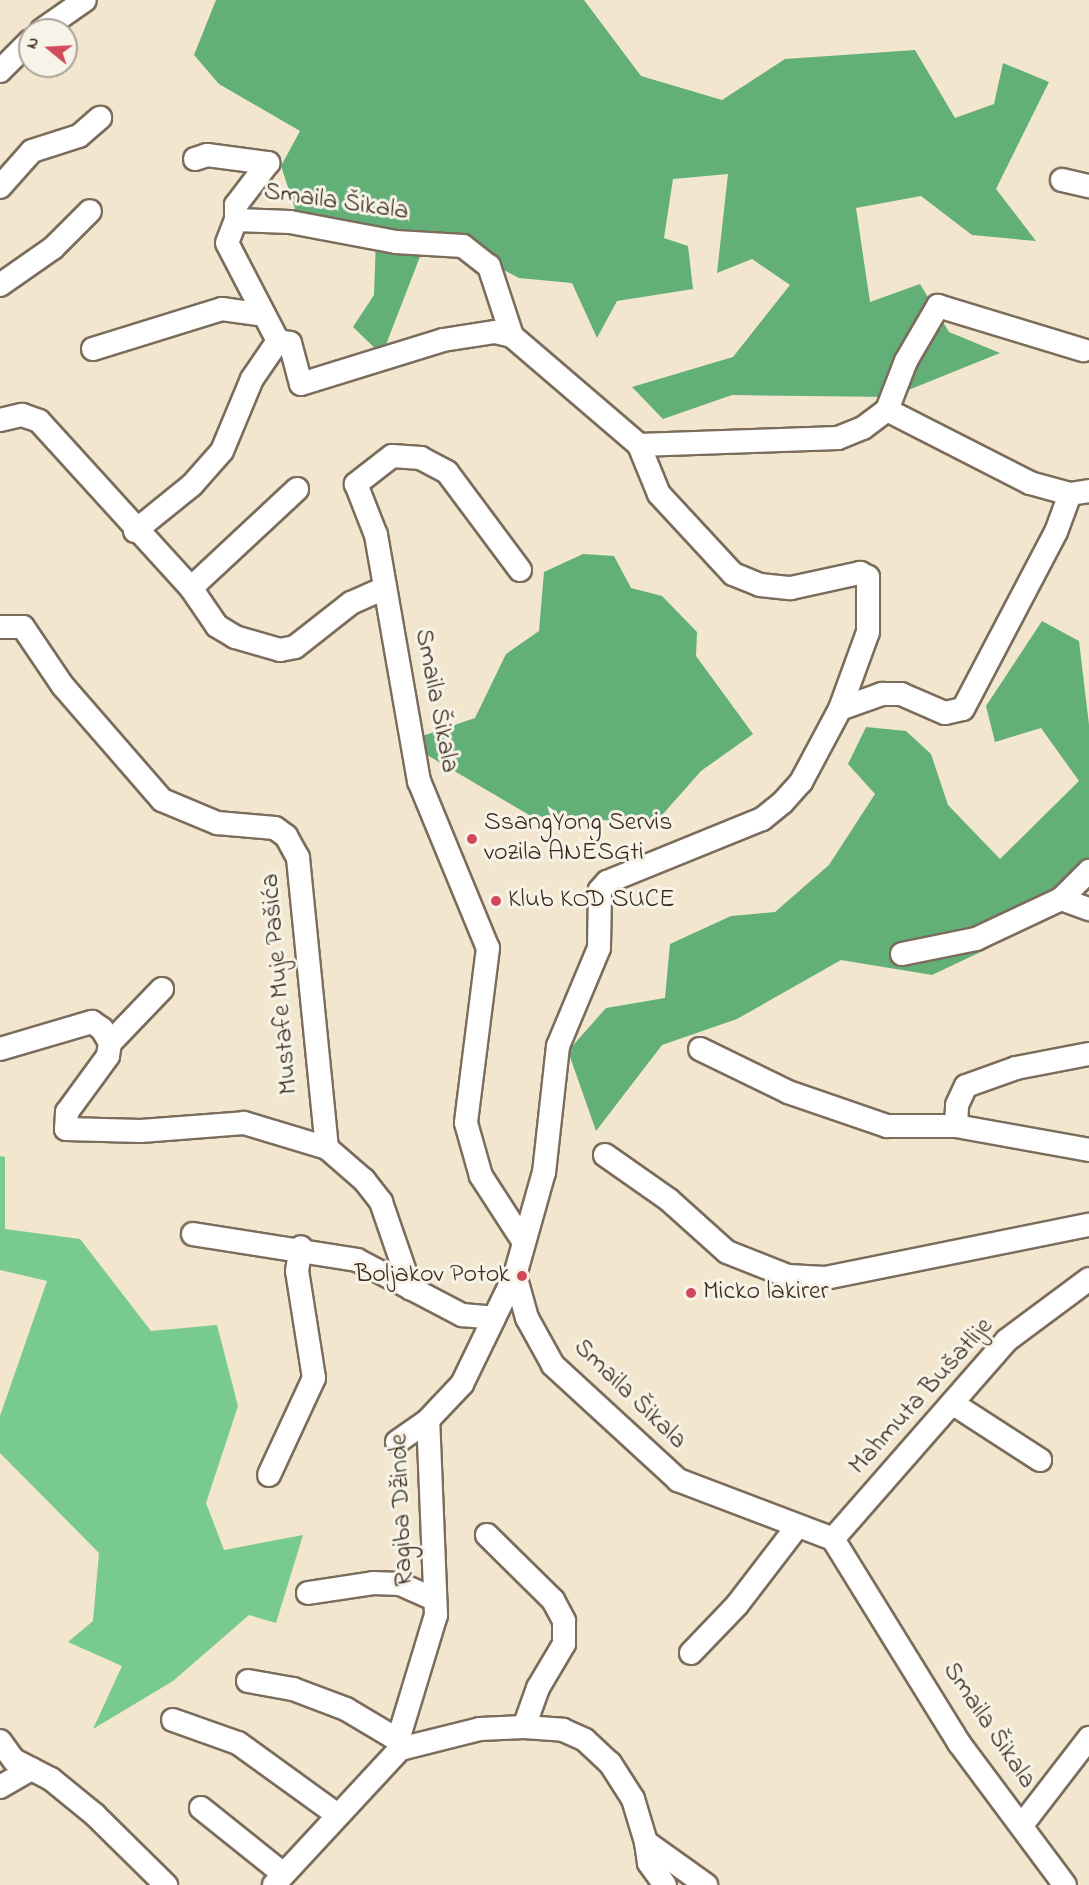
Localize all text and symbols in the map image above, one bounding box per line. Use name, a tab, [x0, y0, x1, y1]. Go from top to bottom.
north arrow	[18, 18, 78, 78]
text: N	[20, 34, 46, 52]
street label: Smaila Šikala	[262, 177, 410, 229]
street label: Smaila Šikala	[406, 627, 464, 775]
place label: SsangYong Servis vozila ANESGti	[484, 808, 673, 870]
marker: SsangYong Servis vozila ANESGti	[465, 832, 479, 846]
street label: Mustafe Muje Pašića	[256, 872, 306, 1096]
place label: Klub KOD SUCE	[508, 885, 675, 917]
marker: Klub KOD SUCE	[489, 894, 503, 908]
place label: Boljakov Potok	[355, 1260, 510, 1292]
marker: Boljakov Potok	[515, 1269, 529, 1283]
place label: Micko lakirer	[703, 1277, 829, 1309]
marker: Micko lakirer	[684, 1286, 698, 1300]
street label: Mahmuta Bušatlije	[843, 1312, 1001, 1482]
street label: Smaila Šikala	[566, 1333, 692, 1457]
street label: Ragiba Džinde	[385, 1433, 421, 1587]
street label: Smaila Šikala	[934, 1657, 1042, 1795]

